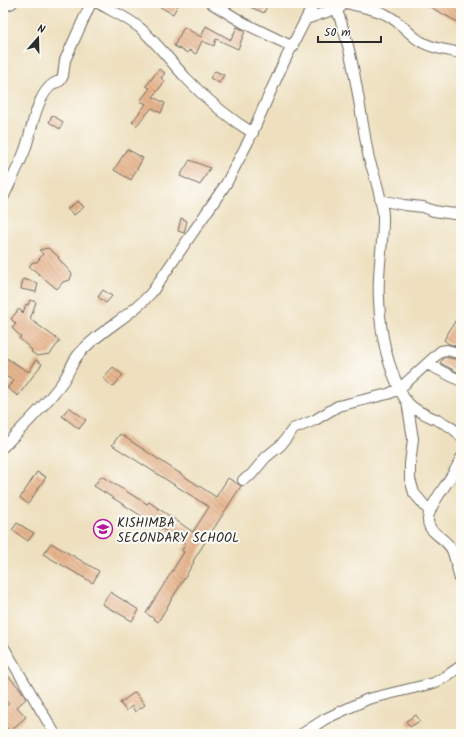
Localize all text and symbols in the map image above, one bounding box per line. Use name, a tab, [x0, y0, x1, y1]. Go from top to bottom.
north arrow	[18, 18, 58, 58]
scale bar	[318, 18, 381, 44]
text: N	[35, 20, 47, 39]
text: 50 m	[324, 23, 351, 42]
place label: KISHIMBA SECONDARY SCHOOL	[117, 513, 239, 549]
school or university icon: KISHIMBA SECONDARY SCHOOL	[92, 518, 114, 540]

